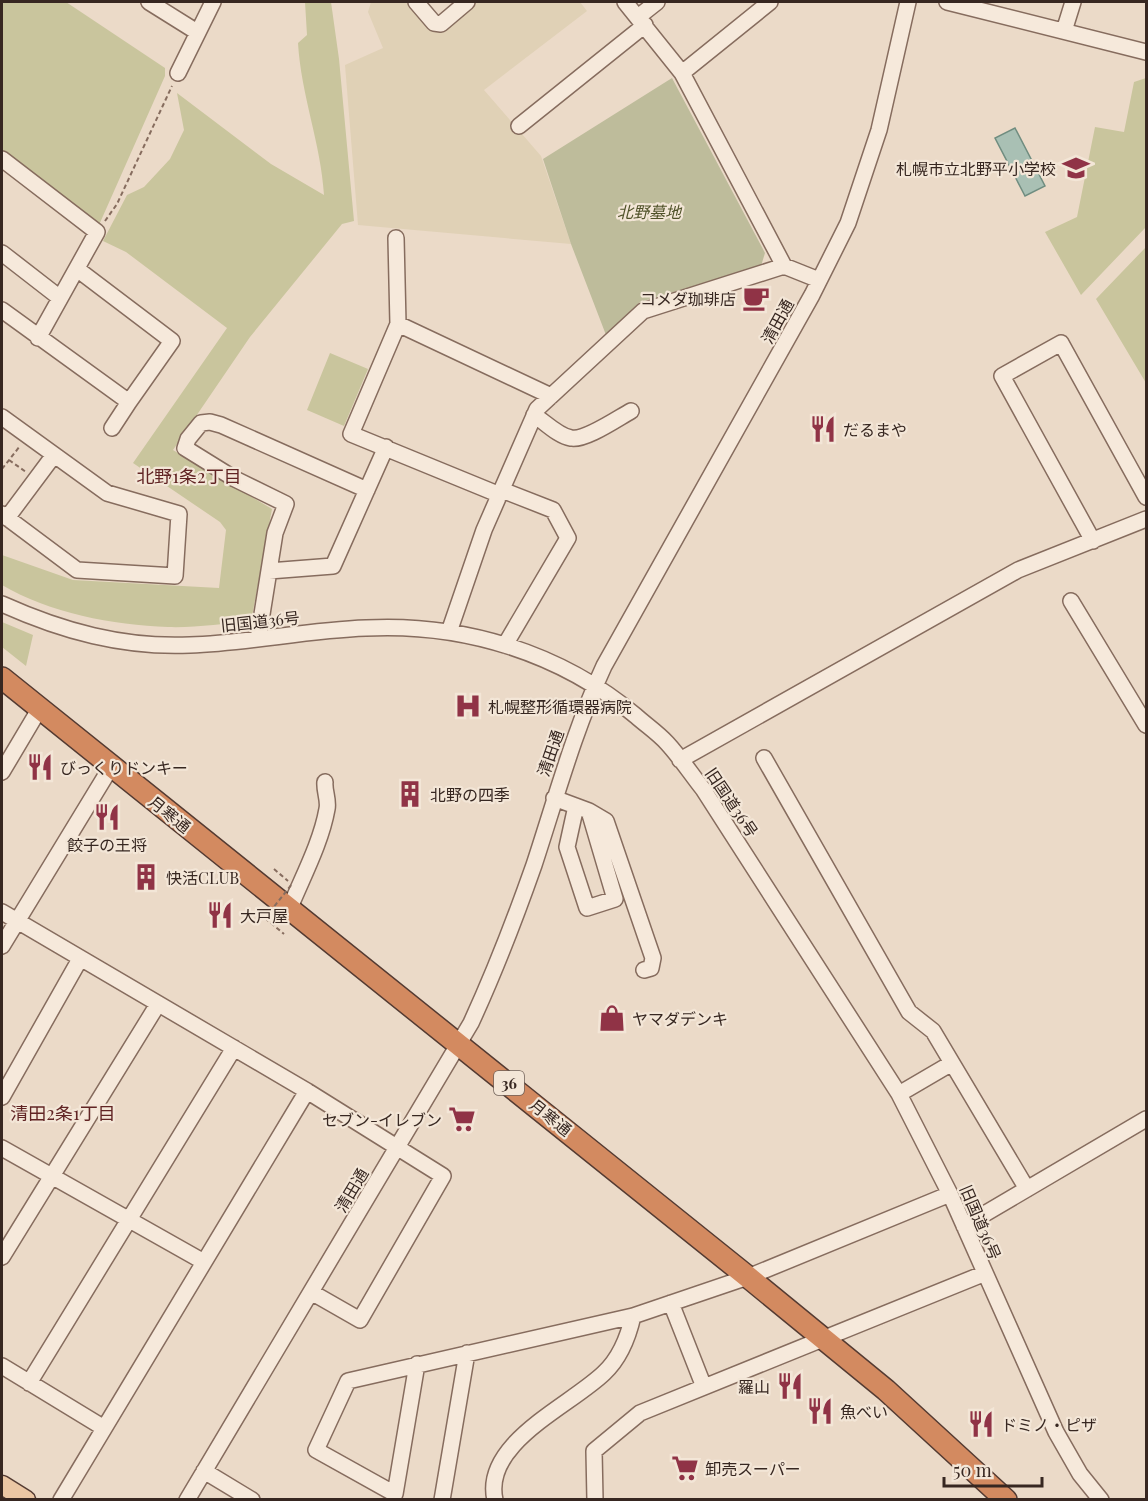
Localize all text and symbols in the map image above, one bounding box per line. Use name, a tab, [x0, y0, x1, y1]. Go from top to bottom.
school or university icon: 札幌市立北野平小学校	[1061, 153, 1091, 183]
place label: 札幌市立北野平小学校	[896, 158, 1056, 179]
park label: 北野墓地	[617, 201, 683, 222]
cafe icon: コメダ珈琲店	[741, 283, 771, 313]
place label: コメダ珈琲店	[640, 288, 736, 309]
street label: 清田通	[756, 295, 798, 347]
restaurant icon: だるまや	[808, 414, 838, 444]
place label: だるまや	[843, 419, 907, 440]
district label: 北野1条2丁目	[136, 464, 242, 488]
street label: 旧国道36号	[219, 606, 301, 636]
hospital icon: 札幌整形循環器病院	[453, 691, 483, 721]
place label: 札幌整形循環器病院	[488, 696, 632, 717]
street label: 清田通	[532, 727, 568, 779]
restaurant icon: びっくりドンキー	[25, 752, 55, 782]
place label: びっくりドンキー	[60, 757, 188, 778]
street label: 旧国道36号	[701, 763, 763, 841]
building icon: 北野の四季	[395, 779, 425, 809]
place label: 北野の四季	[430, 784, 510, 805]
street label: 月寒通	[145, 791, 195, 837]
restaurant icon: 餃子の王将	[92, 802, 122, 832]
place label: 餃子の王将	[67, 834, 147, 855]
building icon: 快活CLUB	[131, 862, 161, 892]
place label: 快活CLUB	[166, 867, 239, 888]
restaurant icon: 大戸屋	[205, 900, 235, 930]
place label: 大戸屋	[240, 905, 288, 926]
shop icon: ヤマダデンキ	[597, 1003, 627, 1033]
place label: ヤマダデンキ	[632, 1008, 728, 1029]
road number: 36	[494, 1071, 524, 1095]
street label: 月寒通	[526, 1094, 576, 1140]
district label: 清田2条1丁目	[10, 1101, 116, 1125]
supermarket icon: セブン-イレブン	[447, 1104, 477, 1134]
place label: セブン-イレブン	[322, 1109, 442, 1130]
street label: 清田通	[330, 1164, 372, 1216]
street label: 旧国道36号	[956, 1181, 1006, 1263]
restaurant icon: 羅山	[775, 1371, 805, 1401]
place label: 羅山	[738, 1376, 770, 1397]
restaurant icon: 魚べい	[805, 1396, 835, 1426]
place label: 魚べい	[840, 1401, 888, 1422]
restaurant icon: ドミノ・ピザ	[966, 1409, 996, 1439]
place label: ドミノ・ピザ	[1001, 1414, 1097, 1435]
scale bar	[944, 1450, 1042, 1488]
supermarket icon: 卸売スーパー	[670, 1453, 700, 1483]
place label: 卸売スーパー	[705, 1458, 801, 1479]
text: 50 m	[953, 1458, 992, 1482]

